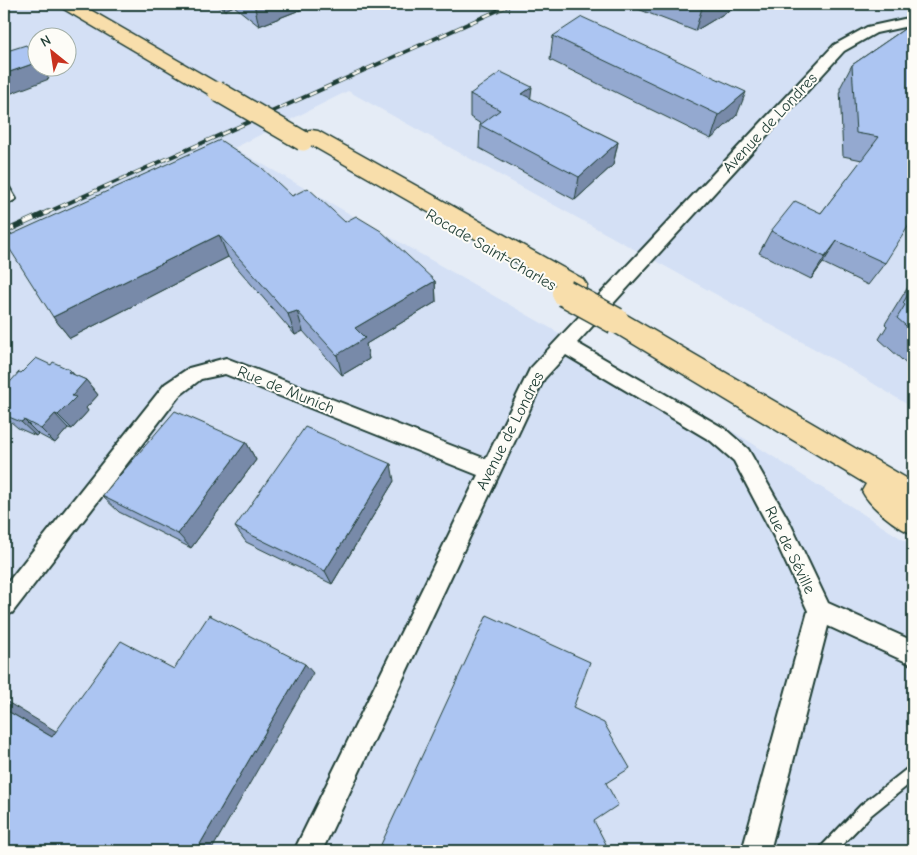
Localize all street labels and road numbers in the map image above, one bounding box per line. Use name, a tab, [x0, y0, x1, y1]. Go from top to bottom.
street label: Avenue de Londres	[719, 69, 821, 177]
street label: Rocade Saint-Charles	[423, 205, 560, 295]
street label: Rue de Munich	[235, 362, 337, 418]
street label: Avenue de Londres	[472, 369, 548, 493]
street label: Rue de Séville	[761, 503, 819, 597]

